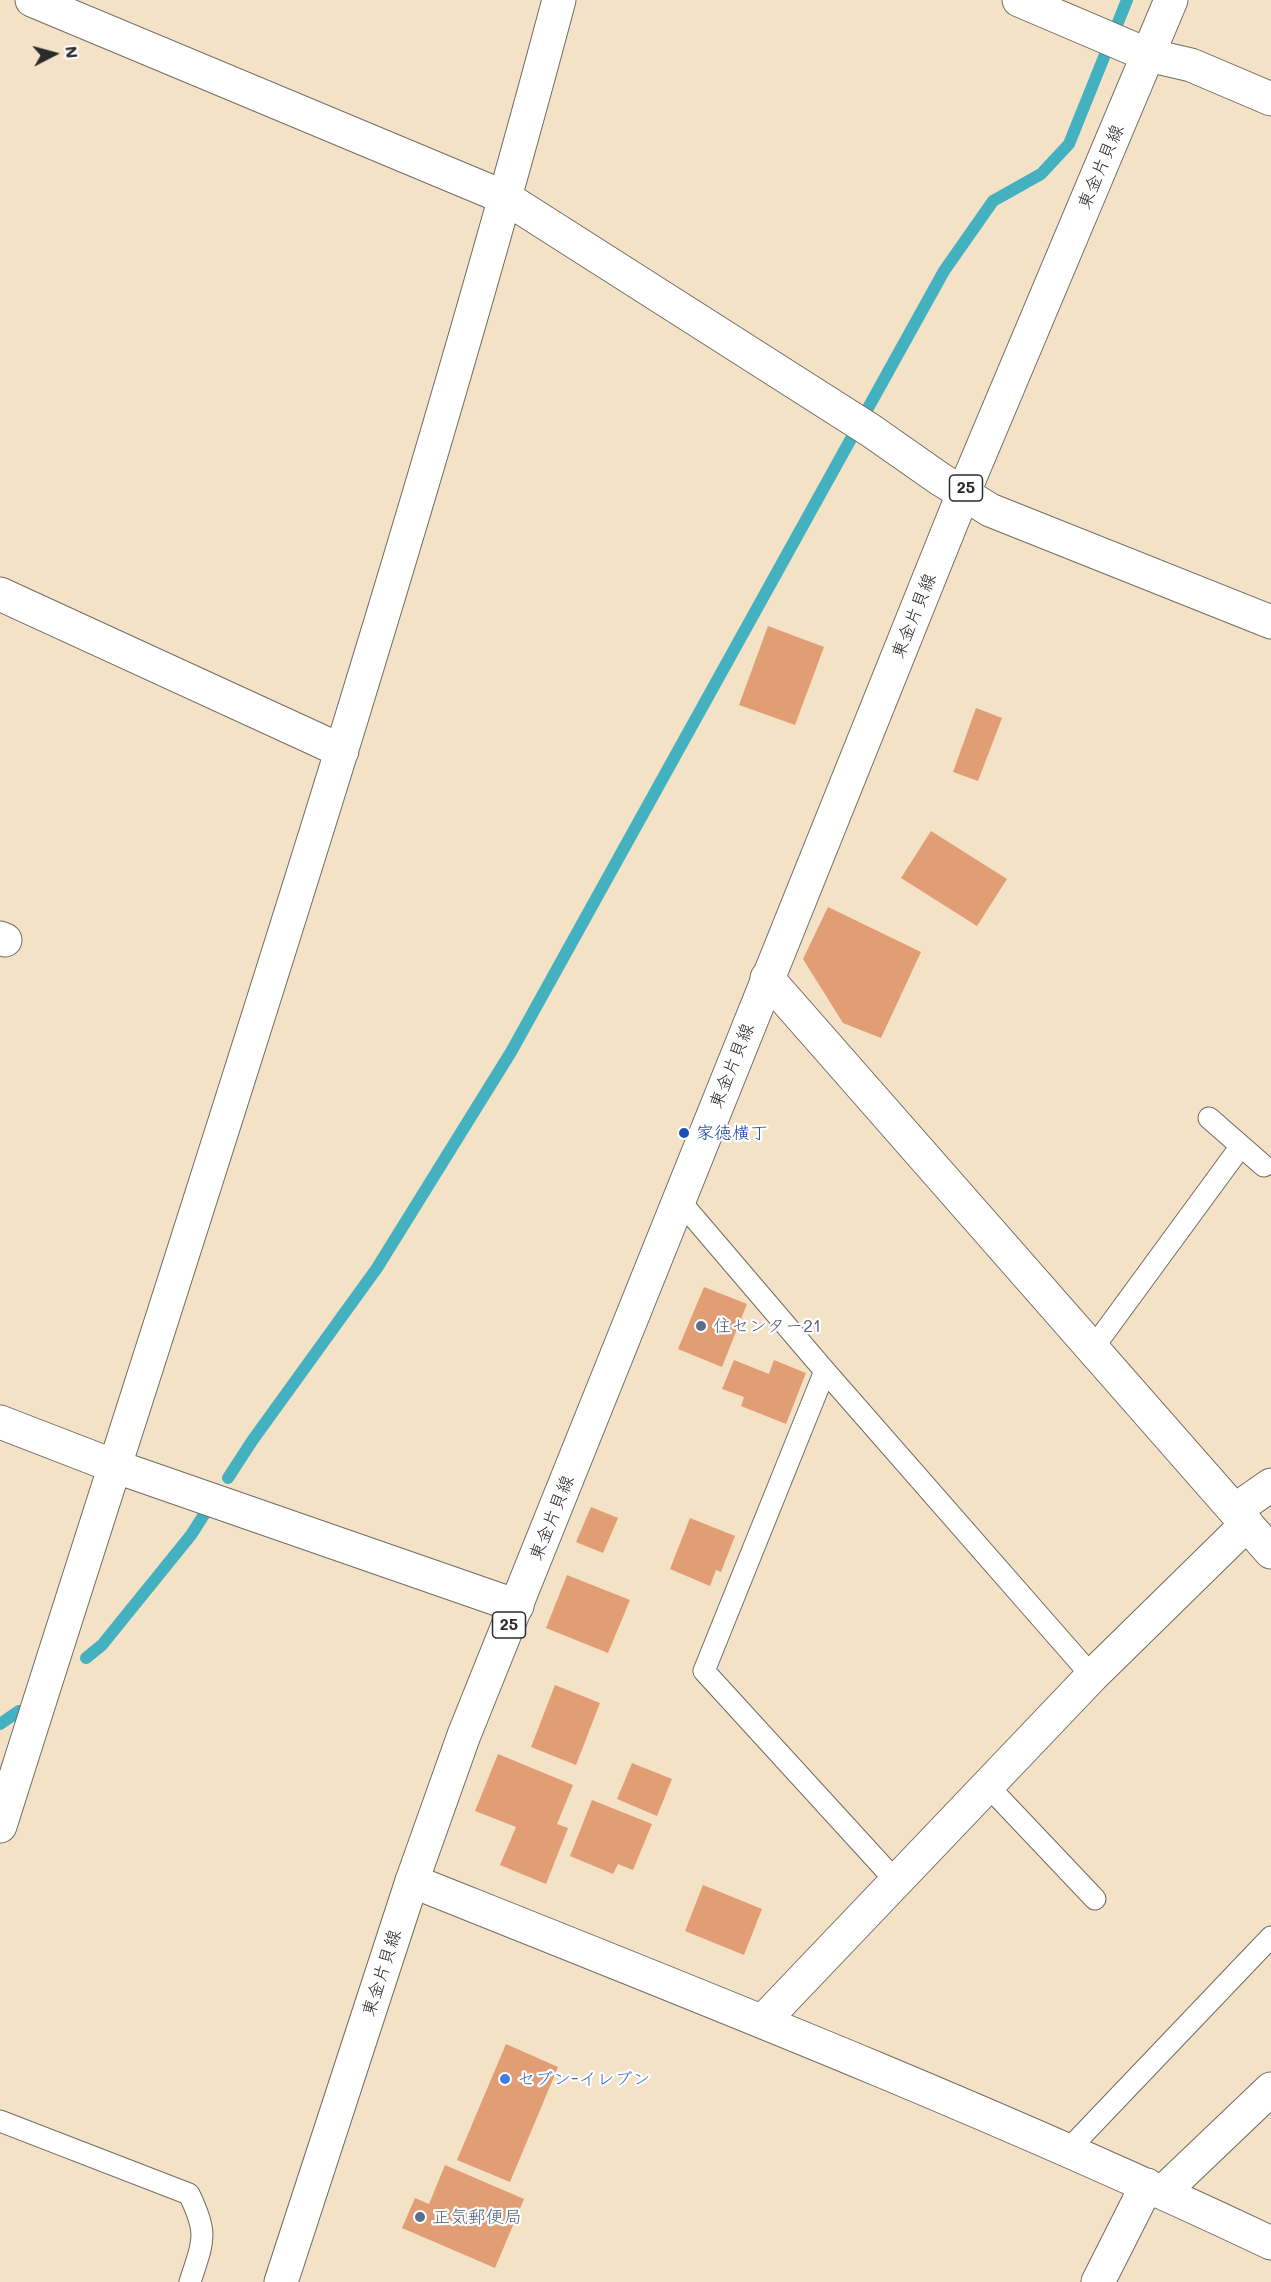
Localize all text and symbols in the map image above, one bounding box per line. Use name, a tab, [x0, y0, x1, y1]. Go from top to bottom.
north arrow	[24, 24, 84, 84]
text: N	[61, 45, 83, 59]
street label: 東金片貝線	[1073, 121, 1129, 213]
road number: 25	[950, 475, 982, 501]
street label: 東金片貝線	[887, 570, 941, 662]
street label: 東金片貝線	[705, 1020, 759, 1112]
place label: 家徳横丁	[696, 1122, 768, 1144]
marker: 家徳横丁	[677, 1126, 691, 1140]
place label: 住センター21	[713, 1315, 821, 1337]
marker: 住センター21	[694, 1319, 708, 1333]
street label: 東金片貝線	[525, 1472, 579, 1564]
road number: 25	[492, 1612, 526, 1638]
street label: 東金片貝線	[358, 1927, 406, 2019]
place label: セブン-イレブン	[517, 2068, 651, 2090]
marker: セブン-イレブン	[498, 2072, 512, 2086]
place label: 正気郵便局	[432, 2206, 522, 2228]
marker: 正気郵便局	[413, 2210, 427, 2224]

